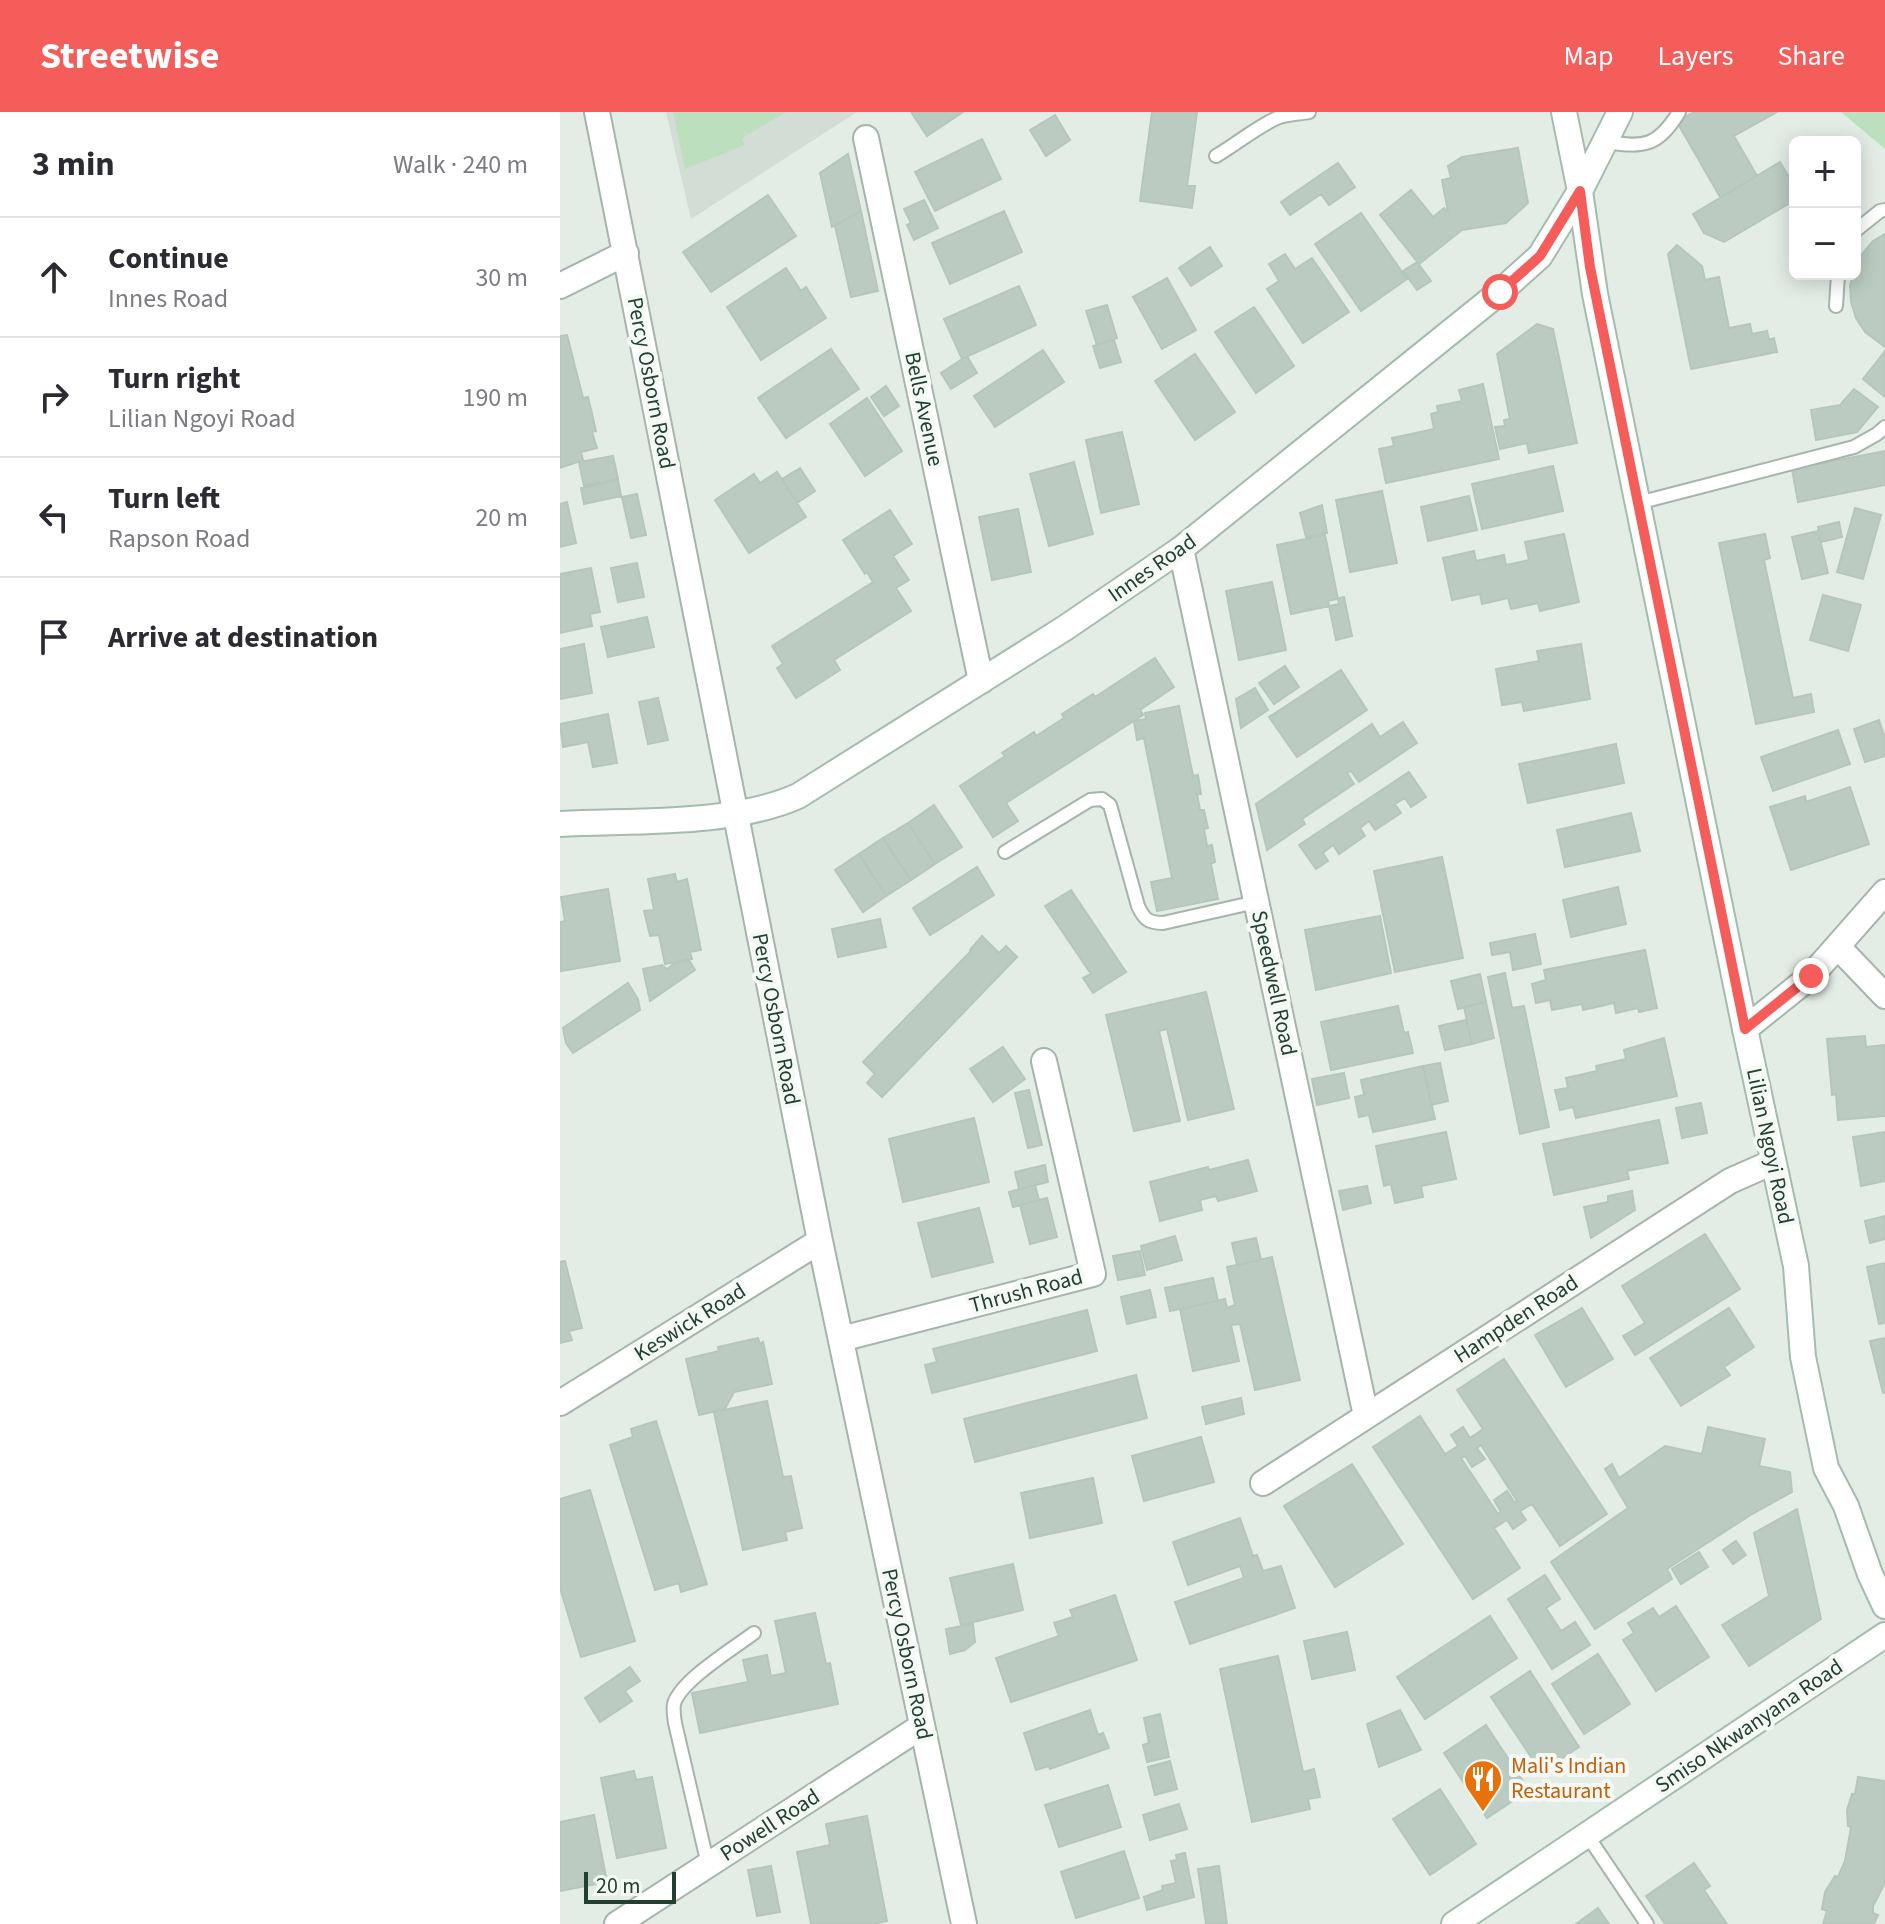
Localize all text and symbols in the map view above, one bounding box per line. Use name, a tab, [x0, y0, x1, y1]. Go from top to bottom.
text: Streetwise	[40, 29, 219, 83]
text: Map	[1563, 36, 1613, 76]
text: Layers	[1657, 36, 1733, 76]
text: Share	[1777, 36, 1845, 76]
map controls	[1789, 136, 1861, 280]
button: +	[1789, 136, 1861, 208]
text: 3 min	[32, 140, 115, 189]
text: Walk · 240 m	[393, 146, 528, 183]
button: −	[1789, 208, 1861, 280]
text: Continue	[108, 237, 229, 280]
icon: ahead	[32, 255, 76, 299]
text: 30 m	[475, 259, 528, 296]
route start	[1482, 274, 1518, 310]
text: Innes Road	[108, 280, 228, 317]
street label: Percy Osborn Road	[619, 294, 683, 472]
street label: Bells Avenue	[896, 349, 952, 469]
text: Turn right	[108, 357, 240, 400]
icon: right	[32, 375, 76, 419]
text: 190 m	[462, 379, 528, 416]
text: Lilian Ngoyi Road	[108, 400, 296, 437]
text: Turn left	[108, 477, 220, 520]
icon: left	[32, 495, 76, 539]
text: 20 m	[475, 499, 528, 536]
text: Rapson Road	[108, 520, 250, 557]
street label: Innes Road	[1101, 526, 1203, 610]
icon: arrive	[32, 615, 76, 659]
text: Arrive at destination	[108, 616, 378, 659]
street label: Speedwell Road	[1243, 908, 1305, 1058]
street label: Percy Osborn Road	[744, 930, 808, 1108]
route end	[1793, 958, 1829, 994]
street label: Lilian Ngoyi Road	[1738, 1065, 1802, 1227]
street label: Thrush Road	[966, 1261, 1086, 1321]
street label: Hampden Road	[1447, 1267, 1585, 1371]
street label: Keswick Road	[628, 1275, 752, 1369]
street label: Percy Osborn Road	[873, 1565, 941, 1743]
street label: Smiso Nkwanyana Road	[1649, 1651, 1849, 1801]
place label: Mali's Indian Restaurant	[1511, 1750, 1626, 1807]
restaurant icon: Mali's Indian Restaurant	[1462, 1758, 1504, 1813]
street label: Powell Road	[714, 1781, 826, 1869]
scale bar	[584, 1868, 676, 1904]
text: 20 m	[596, 1870, 641, 1902]

